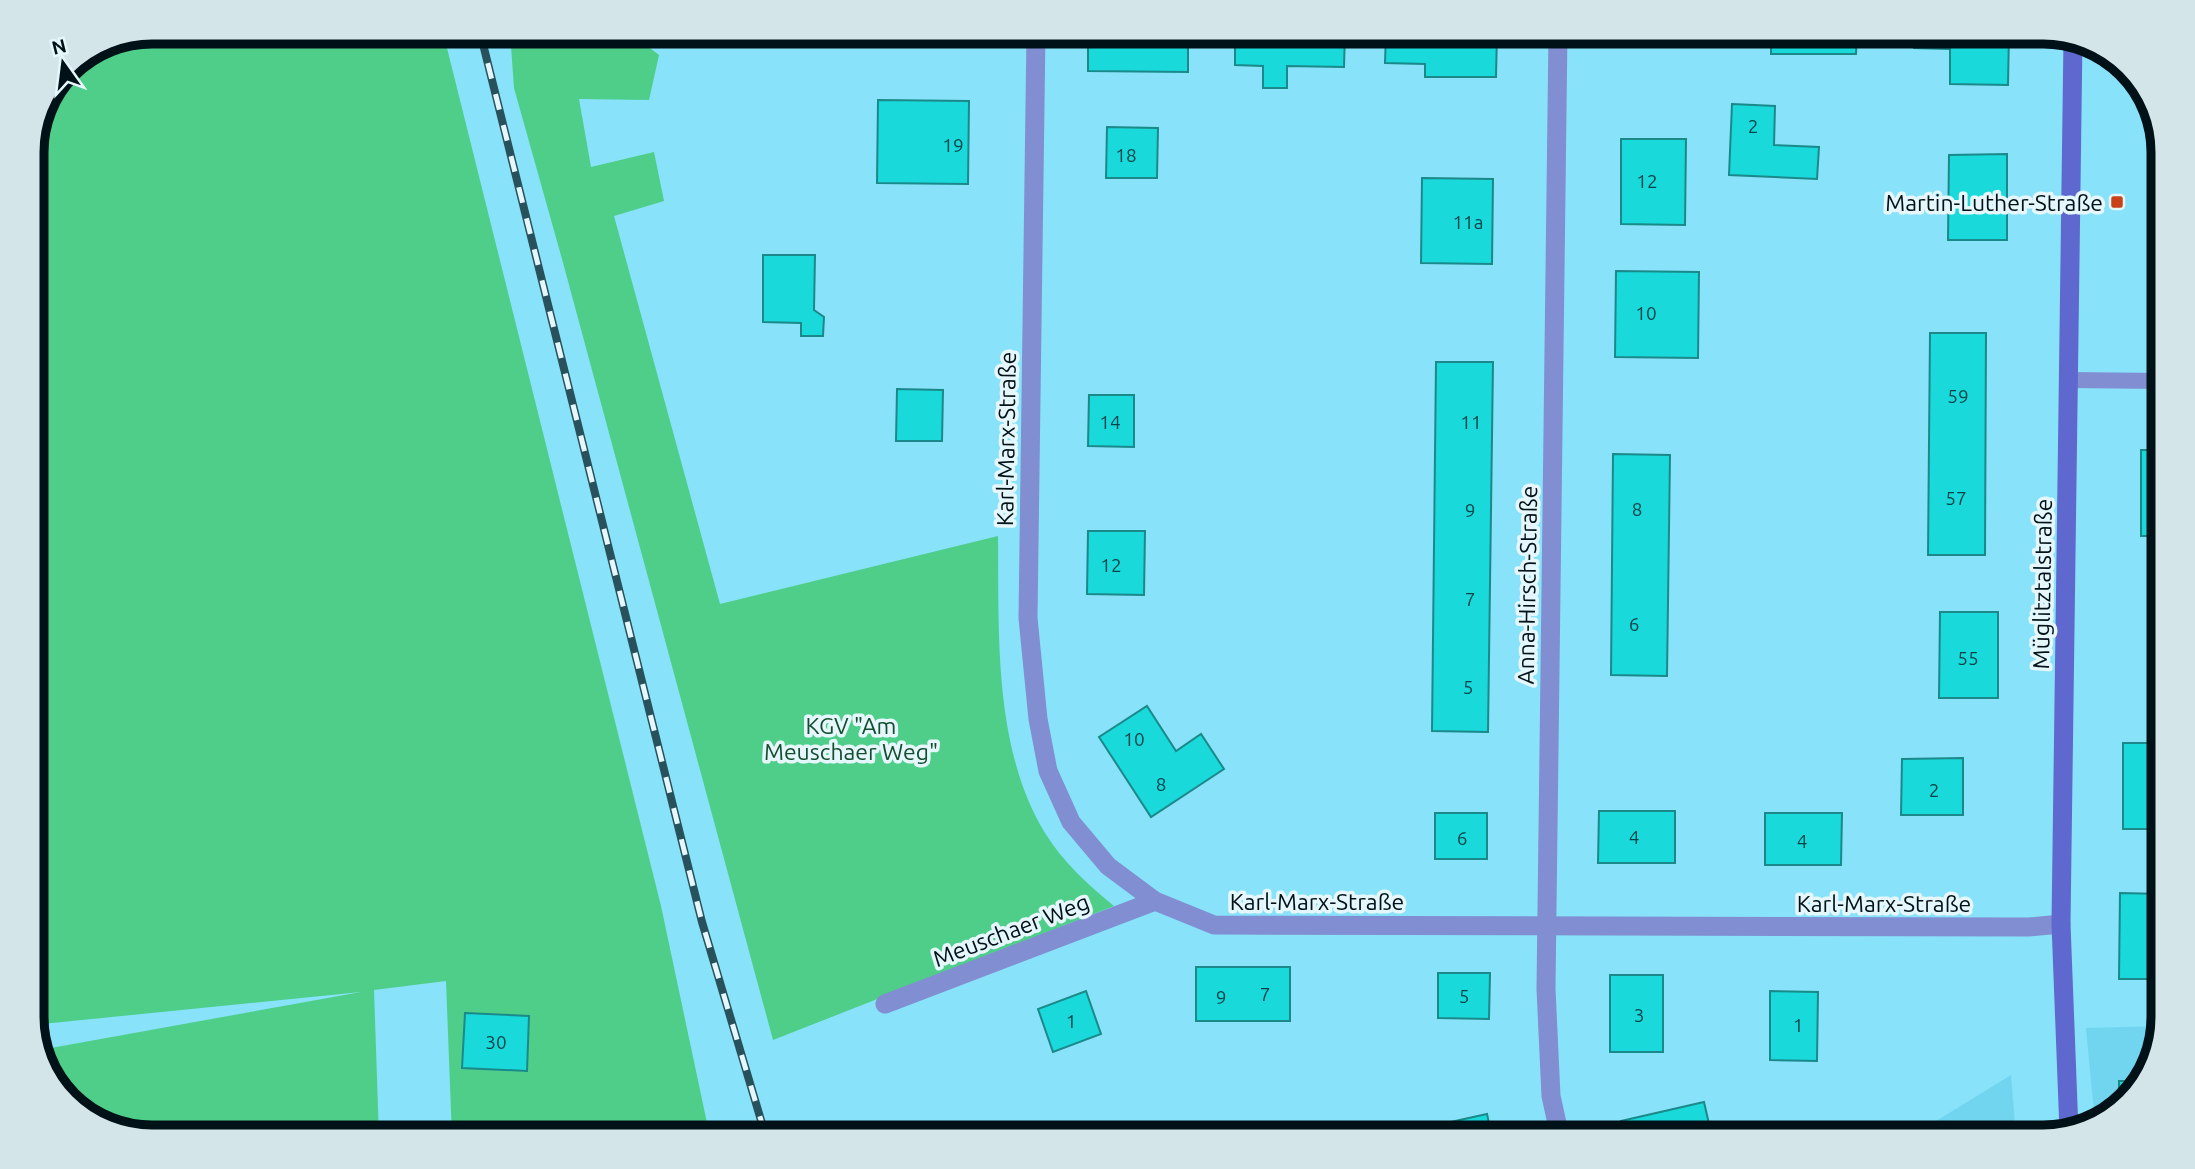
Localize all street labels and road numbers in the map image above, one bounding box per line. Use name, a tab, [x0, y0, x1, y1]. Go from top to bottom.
street label: Karl-Marx-Straße	[992, 352, 1020, 526]
street label: Anna-Hirsch-Straße	[1513, 485, 1541, 685]
street label: Müglitztalstraße	[2028, 499, 2056, 669]
street label: Meuschaer Weg	[930, 889, 1092, 971]
street label: Karl-Marx-Straße	[1230, 889, 1404, 914]
street label: Karl-Marx-Straße	[1797, 891, 1971, 916]

